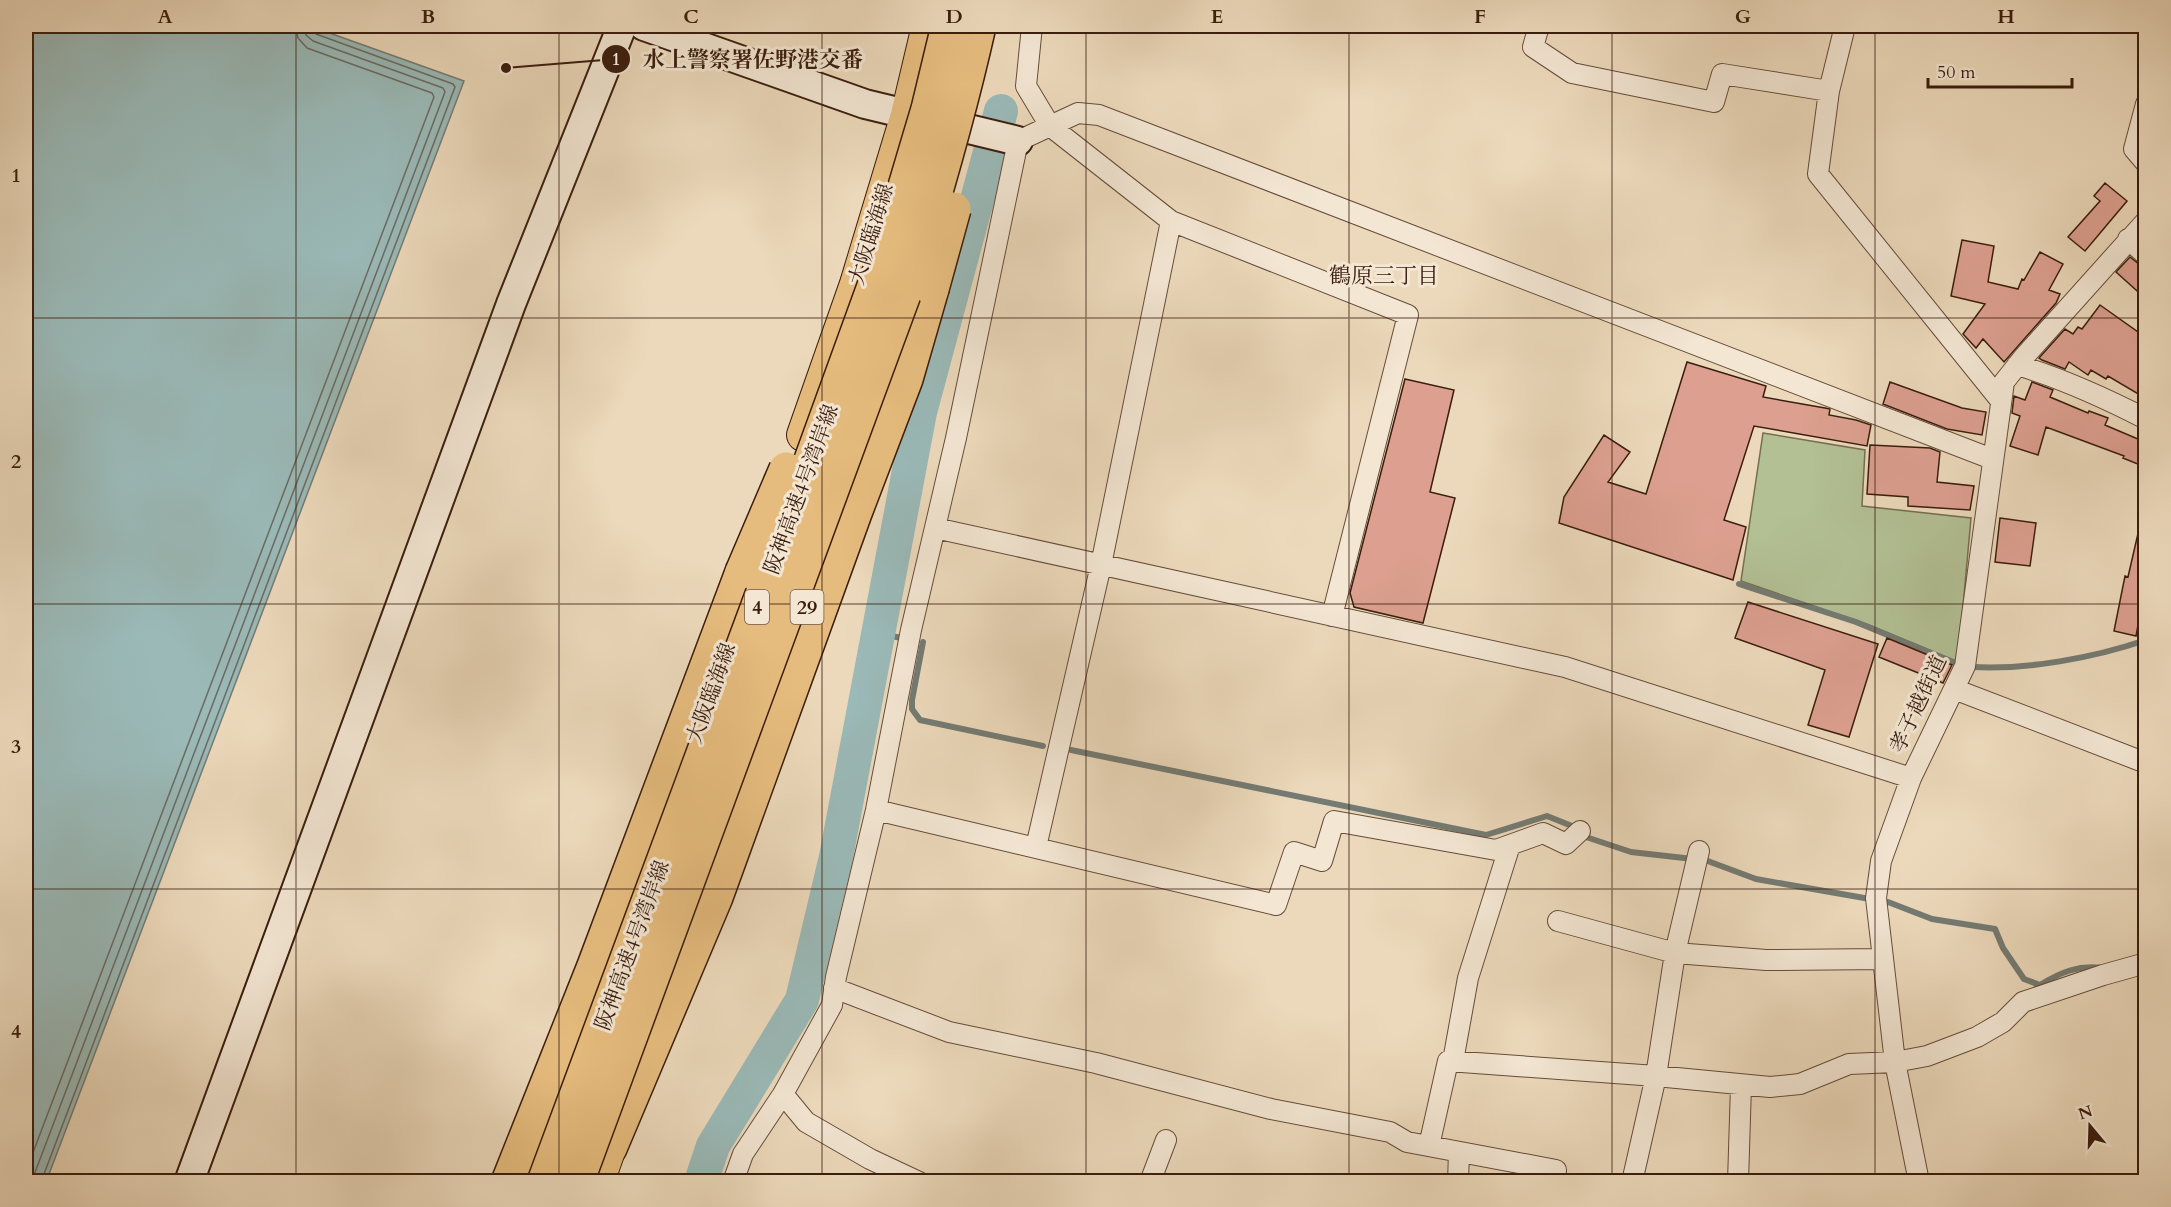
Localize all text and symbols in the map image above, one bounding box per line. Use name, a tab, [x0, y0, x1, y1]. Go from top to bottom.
text: A	[157, 3, 173, 30]
text: B	[421, 3, 435, 30]
text: C	[683, 3, 699, 30]
text: D	[945, 3, 963, 30]
text: E	[1211, 3, 1223, 30]
text: F	[1474, 3, 1486, 30]
text: G	[1735, 3, 1751, 30]
text: H	[1997, 3, 2015, 30]
callout: 水上警察署佐野港交番	[601, 39, 875, 79]
text: 水上警察署佐野港交番	[643, 45, 863, 75]
text: 1	[611, 47, 621, 72]
scale bar	[1928, 51, 2072, 89]
text: 50 m	[1937, 60, 1976, 85]
text: 1	[11, 162, 21, 189]
street label: 大阪臨海線	[842, 180, 901, 289]
district label: 鶴原三丁目	[1329, 261, 1439, 291]
street label: 阪神高速4号湾岸線	[757, 400, 846, 578]
text: 2	[11, 448, 21, 475]
road number: 4	[745, 590, 769, 624]
road number: 29	[790, 590, 824, 624]
street label: 大阪臨海線	[680, 639, 743, 747]
street label: 孝子越街道	[1883, 651, 1954, 758]
text: 3	[11, 733, 21, 760]
street label: 阪神高速4号湾岸線	[588, 856, 677, 1034]
text: 4	[11, 1018, 21, 1045]
north arrow	[2060, 1096, 2120, 1156]
text: N	[2075, 1100, 2096, 1125]

